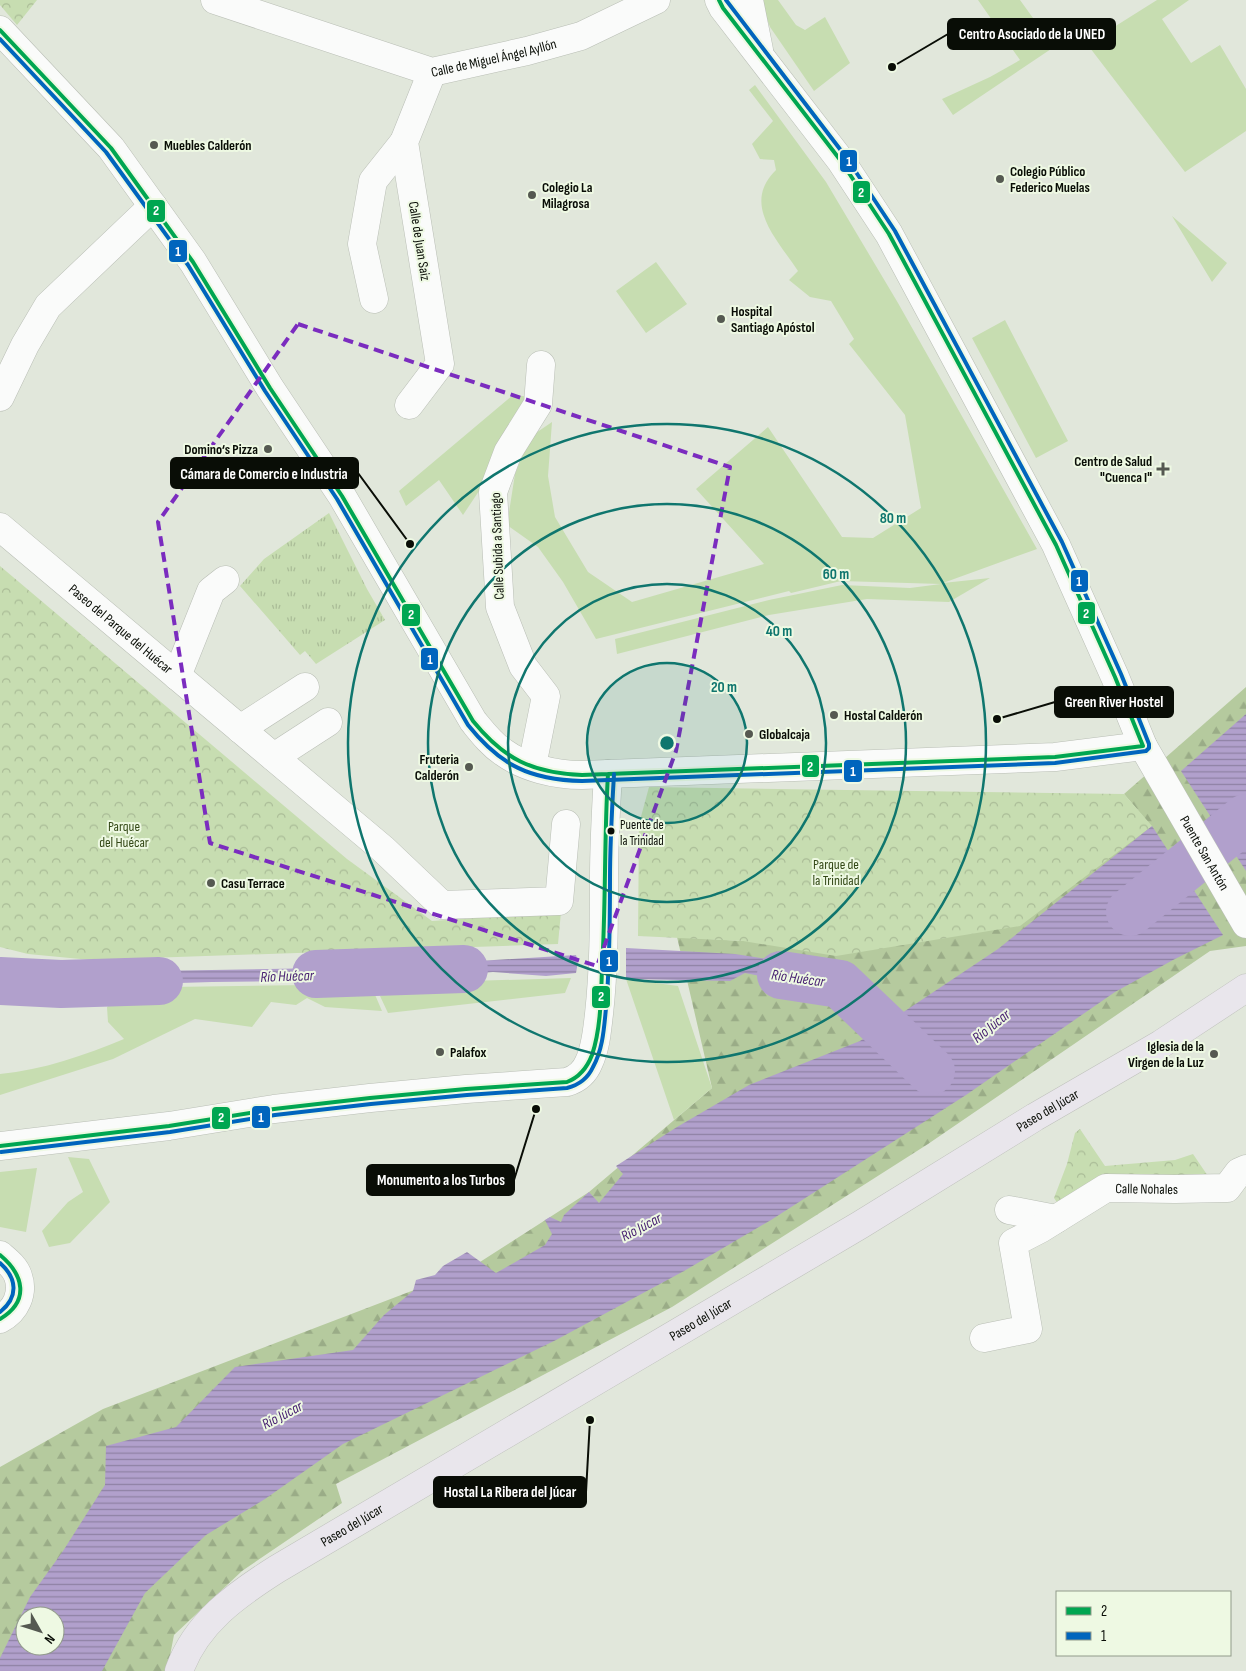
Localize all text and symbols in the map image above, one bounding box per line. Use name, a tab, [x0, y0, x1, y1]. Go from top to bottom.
callout: Centro Asociado de la UNED	[948, 19, 1115, 49]
text: Centro Asociado de la UNED	[959, 25, 1105, 44]
street label: Calle de Miguel Ángel Ayllón	[430, 35, 558, 81]
place label: Muebles Calderón	[164, 137, 252, 154]
marker: Muebles Calderón	[148, 139, 160, 151]
line badge: 1	[839, 149, 858, 173]
text: 1	[846, 153, 852, 170]
place label: Colegio Público Federico Muelas	[1010, 163, 1090, 196]
marker: Colegio Público Federico Muelas	[994, 173, 1006, 185]
place label: Colegio La Milagrosa	[542, 179, 593, 212]
line badge: 2	[852, 180, 871, 204]
text: 2	[858, 184, 864, 201]
marker: Colegio La Milagrosa	[526, 189, 538, 201]
line badge: 2	[146, 199, 166, 223]
street label: Calle de Juan Saiz	[405, 200, 434, 282]
text: 2	[153, 202, 159, 219]
line badge: 1	[168, 239, 188, 263]
text: 1	[175, 243, 181, 260]
place label: Hospital Santiago Apóstol	[731, 303, 815, 336]
marker: Hospital Santiago Apóstol	[715, 313, 727, 325]
place label: Domino‘s Pizza	[184, 441, 258, 458]
marker: Domino‘s Pizza	[262, 443, 274, 455]
place label: Centro de Salud "Cuenca I"	[1074, 453, 1152, 486]
callout: Cámara de Comercio e Industria	[171, 458, 358, 488]
marker: Centro de Salud "Cuenca I"	[1156, 462, 1170, 476]
text: Cámara de Comercio e Industria	[180, 465, 348, 484]
street label: Calle Subida a Santiago	[487, 492, 508, 600]
text: 80 m	[880, 509, 906, 528]
text: 60 m	[823, 565, 849, 584]
line badge: 1	[1070, 569, 1089, 593]
text: 1	[1076, 573, 1082, 590]
street label: Paseo del Parque del Huécar	[65, 581, 176, 678]
line badge: 2	[1077, 601, 1096, 625]
line badge: 2	[401, 603, 421, 627]
text: 2	[1083, 605, 1089, 622]
text: 2	[408, 606, 414, 623]
text: 40 m	[766, 622, 792, 641]
line badge: 1	[420, 647, 439, 671]
text: 1	[427, 651, 433, 668]
text: 20 m	[711, 678, 737, 697]
callout: Green River Hostel	[1055, 687, 1173, 717]
text: Green River Hostel	[1065, 693, 1163, 712]
place label: Hostal Calderón	[844, 707, 923, 724]
marker: Hostal Calderón	[828, 709, 840, 721]
place label: Globalcaja	[759, 726, 810, 743]
marker: Globalcaja	[743, 728, 755, 740]
centre of rings	[658, 734, 676, 752]
place label: Fruteria Calderón	[415, 751, 459, 784]
line badge: 2	[801, 754, 820, 778]
text: 2	[807, 758, 813, 775]
line badge: 1	[843, 759, 863, 783]
marker: Fruteria Calderón	[463, 761, 475, 773]
text: 1	[850, 763, 856, 780]
street label: Puente San Antón	[1176, 813, 1233, 893]
place label: Puente de la Trinidad	[620, 817, 664, 849]
park label: Parque del Huécar	[99, 818, 149, 851]
marker: Puente de la Trinidad	[606, 826, 616, 836]
park label: Parque de la Trinidad	[812, 856, 860, 889]
place label: Casu Terrace	[221, 875, 285, 892]
marker: Casu Terrace	[205, 877, 217, 889]
line badge: 1	[599, 949, 619, 973]
text: 1	[606, 953, 612, 970]
water label: Río Huécar	[770, 965, 827, 992]
water label: Río Huécar	[260, 966, 315, 987]
line badge: 2	[591, 985, 611, 1009]
text: 2	[598, 988, 604, 1005]
water label: Río Júcar	[969, 1005, 1015, 1047]
place label: Iglesia de la Virgen de la Luz	[1128, 1038, 1205, 1071]
place label: Palafox	[450, 1044, 487, 1061]
marker: Palafox	[434, 1046, 446, 1058]
marker: Iglesia de la Virgen de la Luz	[1208, 1048, 1220, 1060]
street label: Paseo del Júcar	[1013, 1086, 1082, 1136]
line badge: 1	[251, 1105, 271, 1129]
line badge: 2	[211, 1106, 231, 1130]
text: 2	[218, 1109, 224, 1126]
text: 1	[258, 1109, 264, 1126]
callout: Monumento a los Turbos	[367, 1165, 514, 1195]
text: Monumento a los Turbos	[377, 1171, 505, 1190]
street label: Calle Nohales	[1115, 1180, 1178, 1198]
water label: Río Júcar	[618, 1209, 665, 1246]
street label: Paseo del Júcar	[666, 1295, 735, 1345]
water label: Río Júcar	[259, 1397, 306, 1434]
callout: Hostal La Ribera del Júcar	[434, 1477, 586, 1507]
text: Hostal La Ribera del Júcar	[444, 1483, 577, 1502]
street label: Paseo del Júcar	[318, 1500, 386, 1550]
legend	[1056, 1591, 1231, 1656]
text: 2	[1101, 1602, 1107, 1621]
north arrow	[15, 1606, 65, 1656]
text: 1	[1101, 1627, 1107, 1646]
text: N	[41, 1631, 59, 1647]

